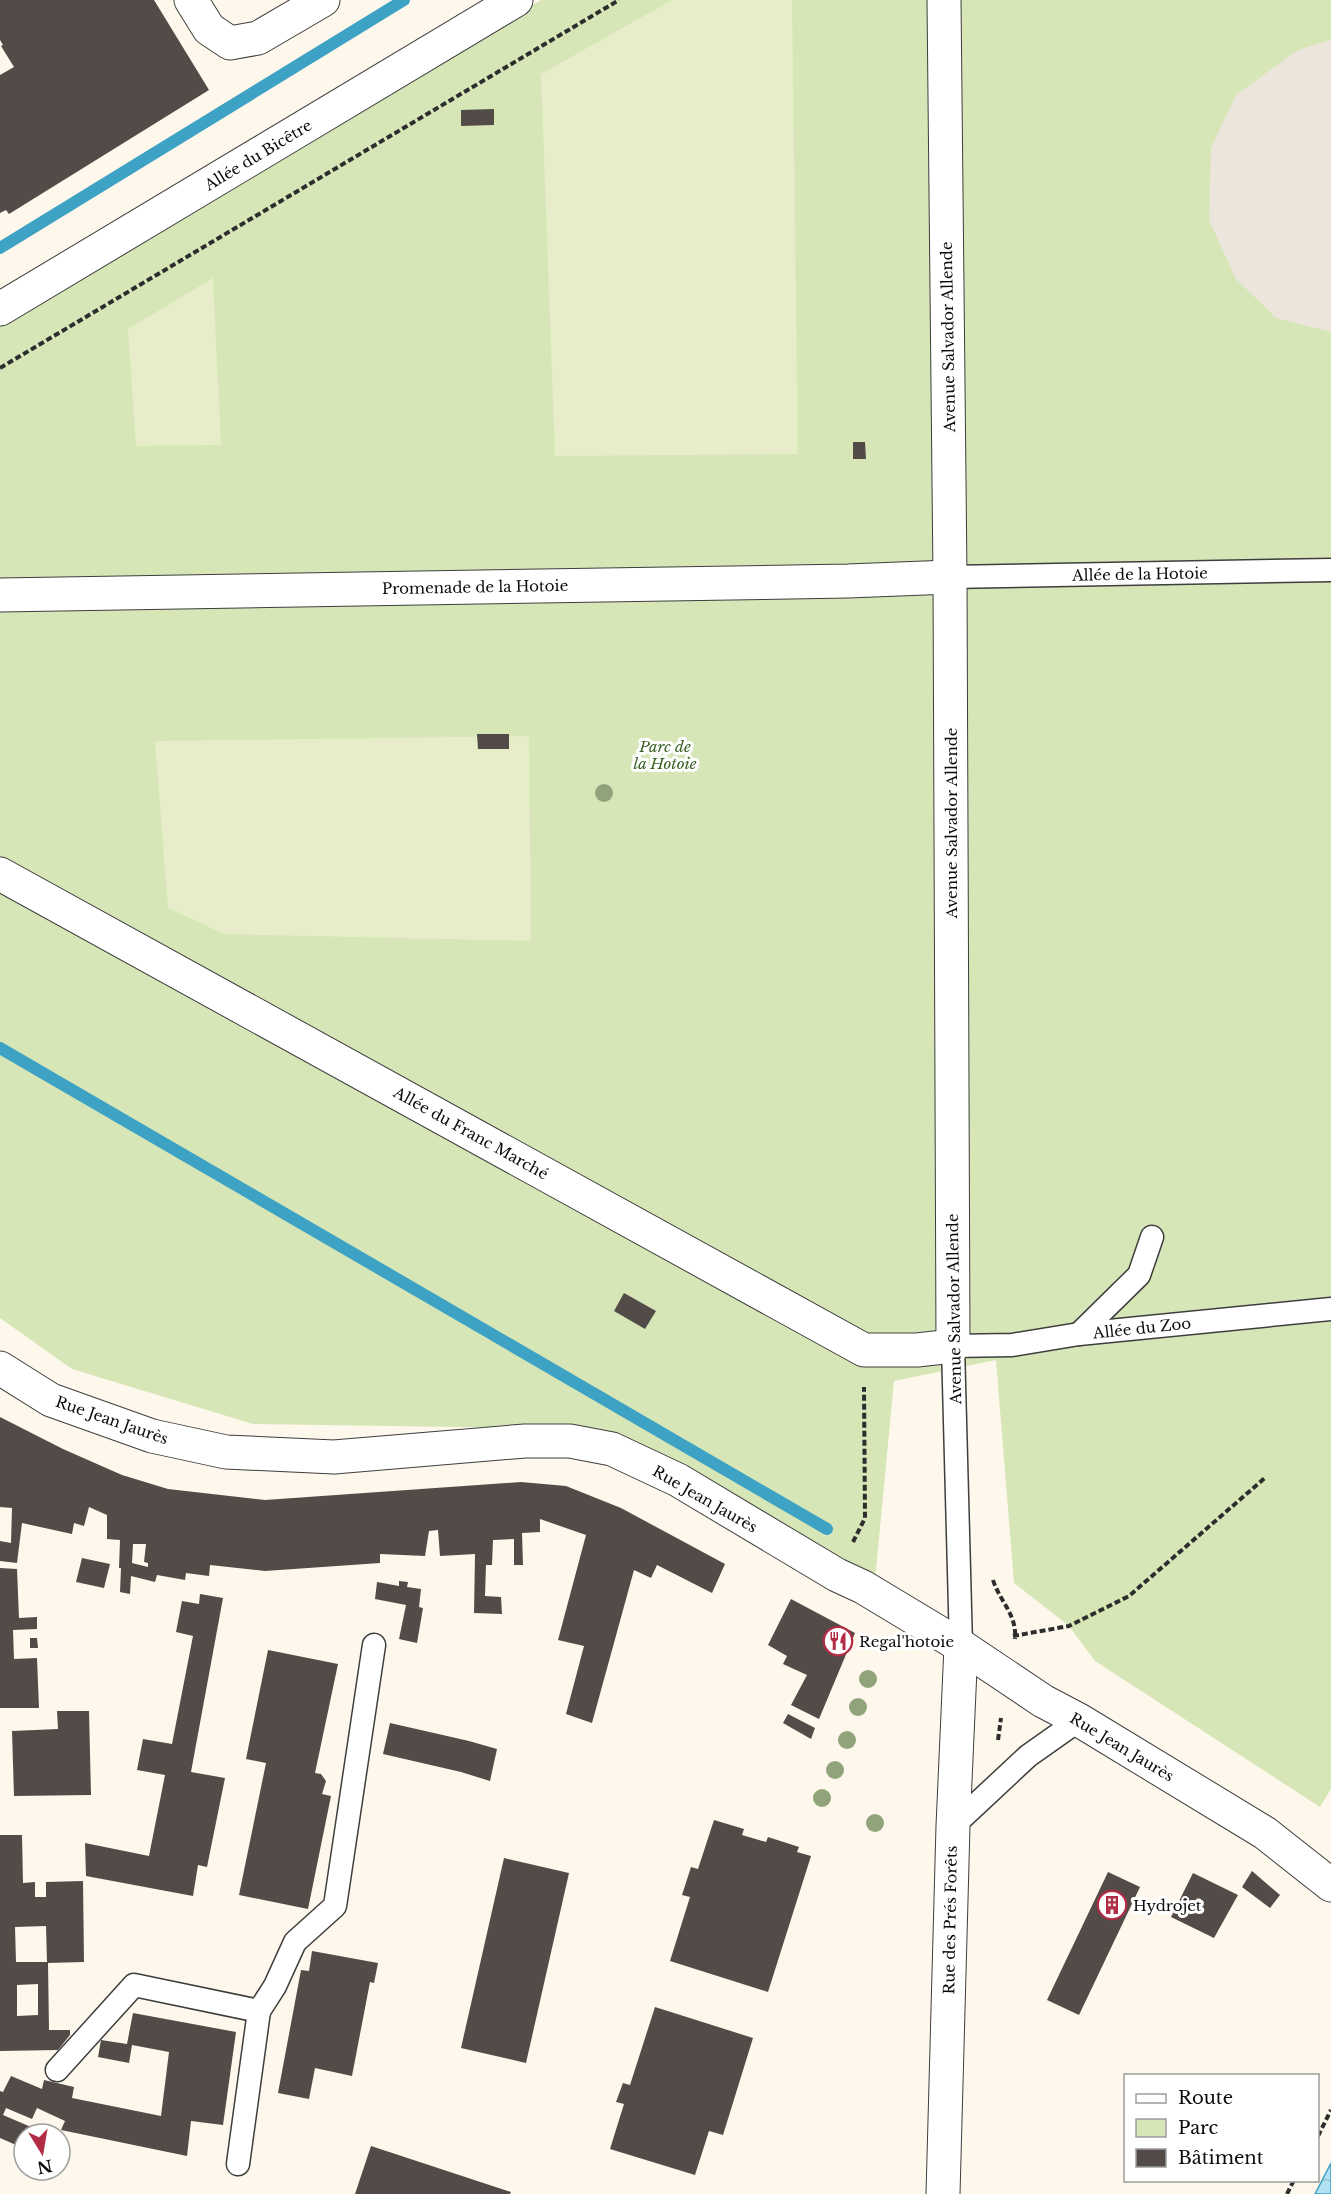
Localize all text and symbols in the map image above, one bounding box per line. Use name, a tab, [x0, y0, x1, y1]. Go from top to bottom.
street label: Allée du Bicêtre	[200, 115, 315, 195]
street label: Avenue Salvador Allende	[937, 241, 959, 434]
street label: Allée de la Hotoie	[1071, 563, 1208, 585]
street label: Promenade de la Hotoie	[382, 576, 568, 598]
street label: Avenue Salvador Allende	[942, 728, 961, 919]
park label: Parc de la Hotoie	[633, 737, 697, 773]
street label: Allée du Franc Marché	[389, 1082, 552, 1183]
street label: Avenue Salvador Allende	[943, 1213, 965, 1406]
street label: Allée du Zoo	[1091, 1313, 1192, 1343]
street label: Rue Jean Jaurès	[53, 1392, 171, 1448]
street label: Rue Jean Jaurès	[649, 1461, 761, 1537]
restaurant icon: Regal'hotoie	[822, 1625, 854, 1657]
place label: Regal'hotoie	[859, 1632, 954, 1651]
street label: Rue Jean Jaurès	[1067, 1708, 1178, 1786]
street label: Rue des Prés Forêts	[939, 1845, 961, 1995]
building icon: Hydrojet	[1096, 1889, 1128, 1921]
place label: Hydrojet	[1133, 1896, 1202, 1915]
legend	[1124, 2074, 1319, 2182]
text: Route	[1178, 2087, 1233, 2109]
text: Parc	[1178, 2117, 1219, 2139]
north arrow	[12, 2122, 72, 2182]
text: Bâtiment	[1178, 2147, 1264, 2169]
text: N	[36, 2155, 54, 2178]

